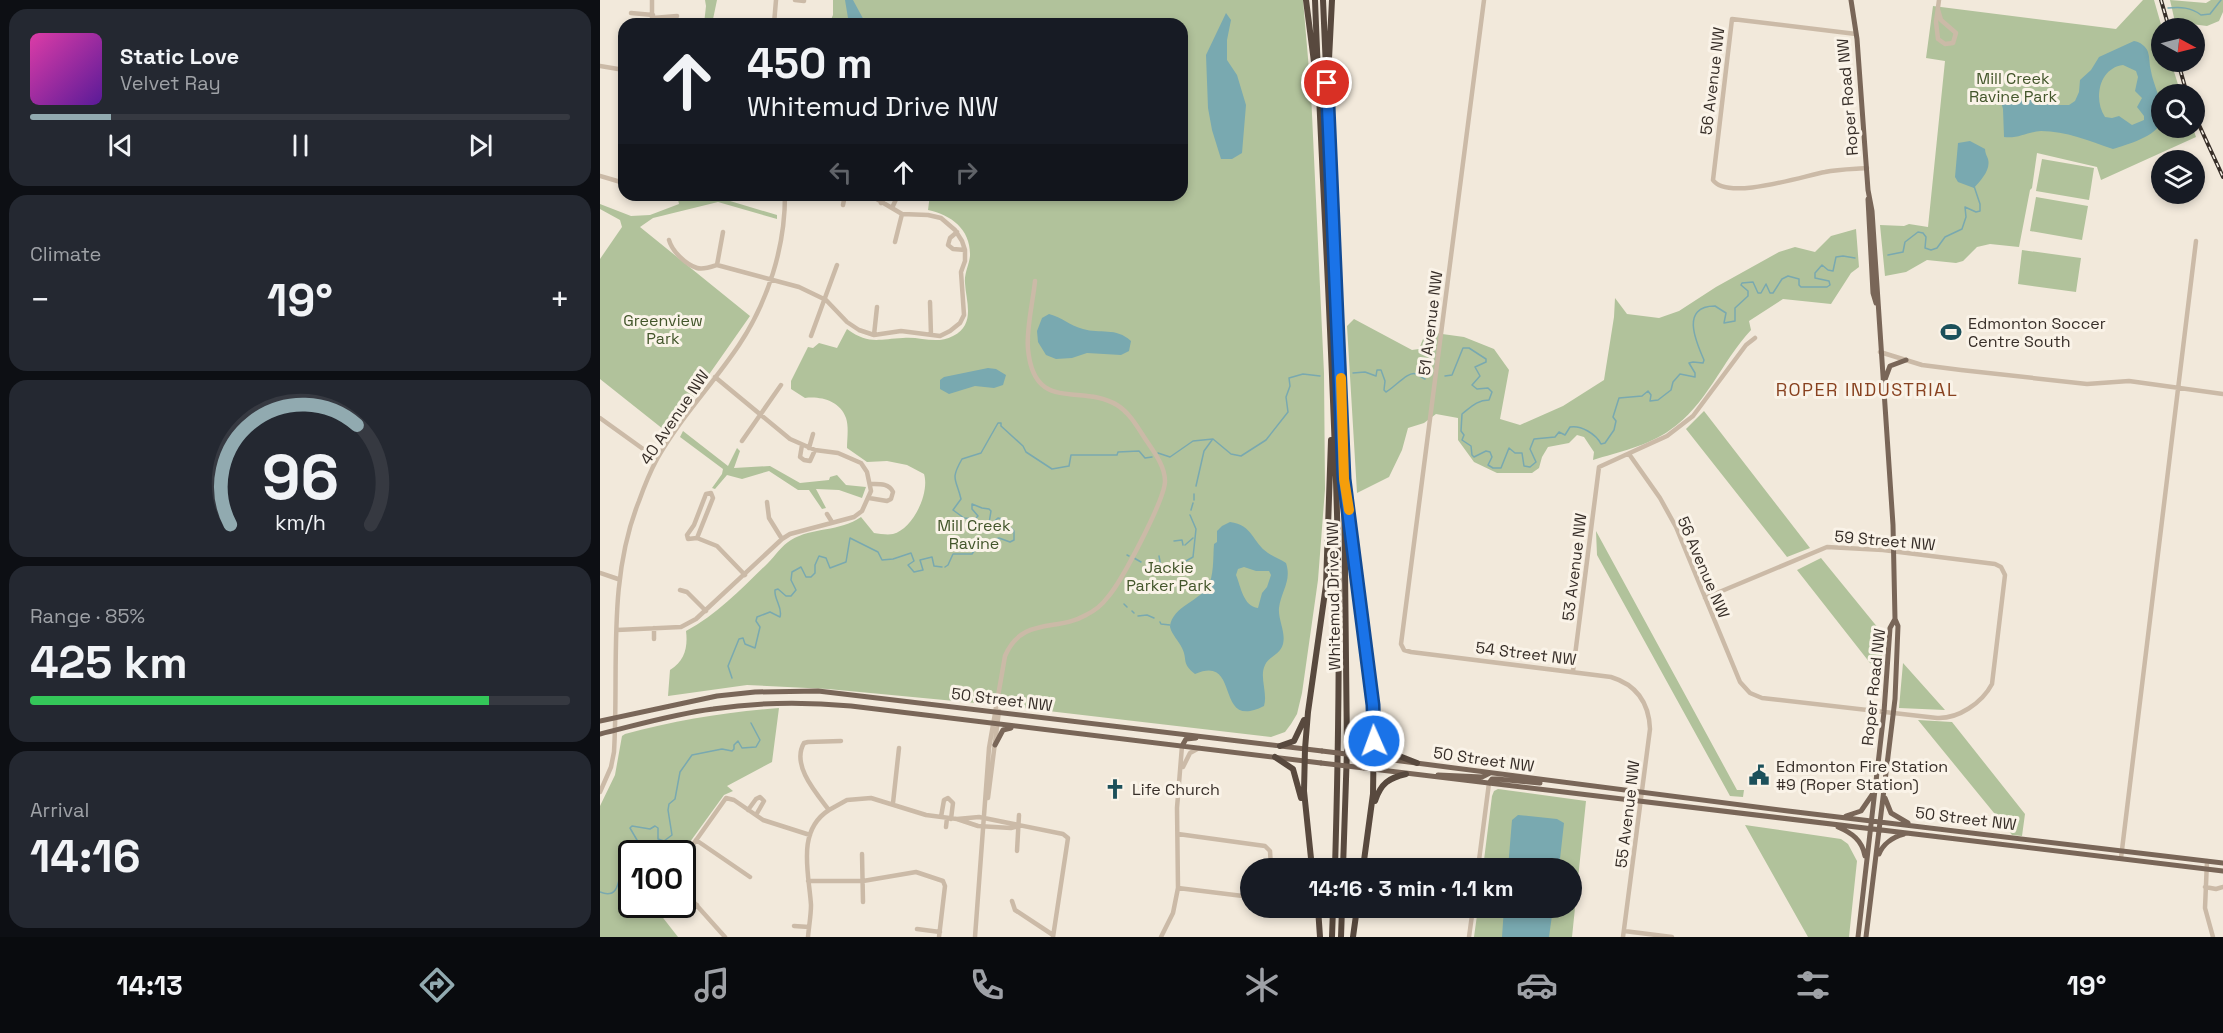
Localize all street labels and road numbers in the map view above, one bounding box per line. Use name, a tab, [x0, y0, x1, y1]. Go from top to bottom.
street label: 56 Avenue NW	[1695, 26, 1730, 136]
street label: Roper Road NW	[1832, 37, 1863, 157]
street label: 51 Avenue NW	[1414, 270, 1447, 377]
street label: 40 Avenue NW	[635, 366, 714, 469]
street label: 53 Avenue NW	[1557, 512, 1592, 622]
street label: 56 Avenue NW	[1673, 513, 1734, 621]
street label: Whitemud Drive NW	[1322, 521, 1345, 671]
street label: 59 Street NW	[1834, 526, 1936, 555]
street label: Roper Road NW	[1857, 627, 1890, 747]
street label: 54 Street NW	[1474, 637, 1578, 670]
street label: 50 Street NW	[950, 683, 1054, 716]
street label: 50 Street NW	[1432, 742, 1536, 777]
street label: 55 Avenue NW	[1610, 759, 1645, 869]
street label: 50 Street NW	[1914, 802, 2018, 835]

